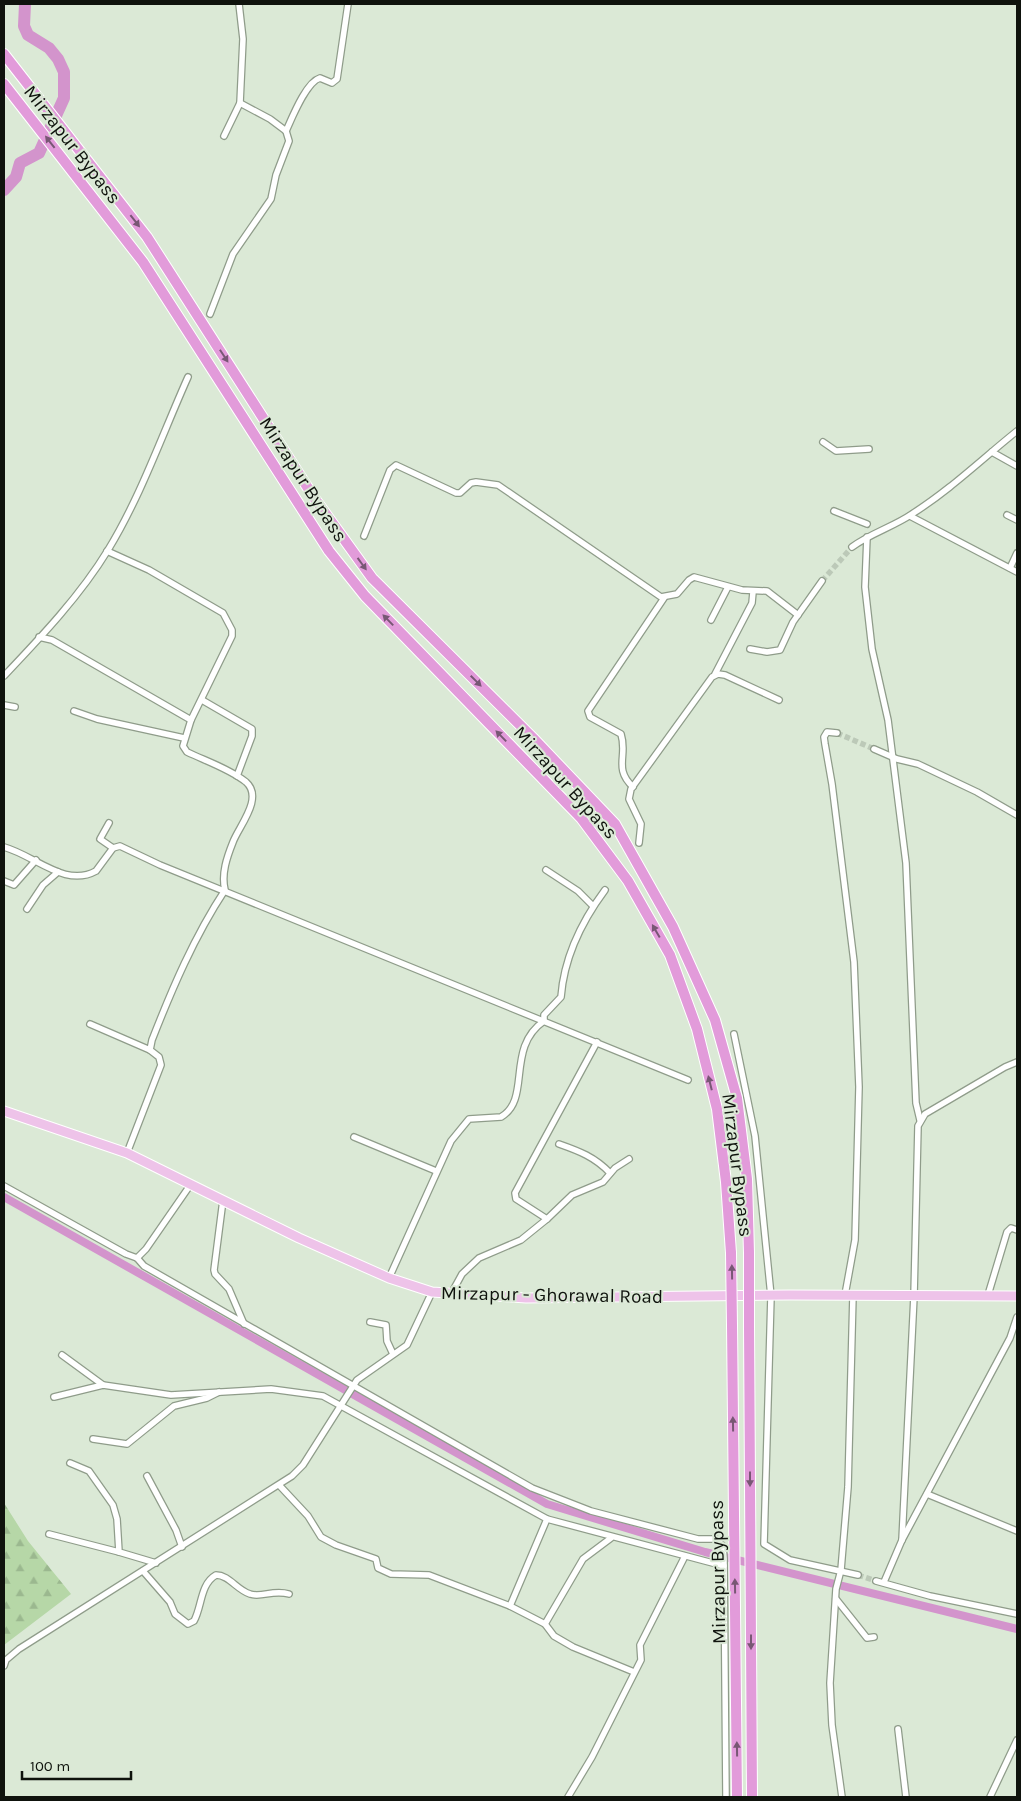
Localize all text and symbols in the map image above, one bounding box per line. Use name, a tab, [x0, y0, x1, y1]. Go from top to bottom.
street label: Mirzapur Bypass	[19, 81, 125, 208]
one-way arrow	[44, 136, 55, 149]
one-way arrow	[129, 214, 140, 227]
one-way arrow	[219, 350, 229, 363]
street label: Mirzapur Bypass	[255, 413, 352, 546]
one-way arrow	[357, 557, 367, 571]
one-way arrow	[382, 614, 394, 626]
one-way arrow	[469, 674, 481, 686]
street label: Mirzapur Bypass	[509, 722, 622, 844]
one-way arrow	[495, 731, 507, 743]
one-way arrow	[652, 924, 661, 937]
one-way arrow	[706, 1076, 714, 1091]
street label: Mirzapur Bypass	[717, 1092, 757, 1238]
one-way arrow	[727, 1263, 735, 1279]
street label: Mirzapur - Ghorawal Road	[441, 1282, 663, 1308]
one-way arrow	[729, 1415, 737, 1431]
one-way arrow	[746, 1472, 754, 1488]
street label: Mirzapur Bypass	[706, 1500, 730, 1644]
one-way arrow	[731, 1578, 739, 1594]
one-way arrow	[747, 1634, 755, 1650]
one-way arrow	[733, 1740, 741, 1756]
scale bar	[22, 1748, 131, 1780]
text: 100 m	[30, 1757, 70, 1775]

